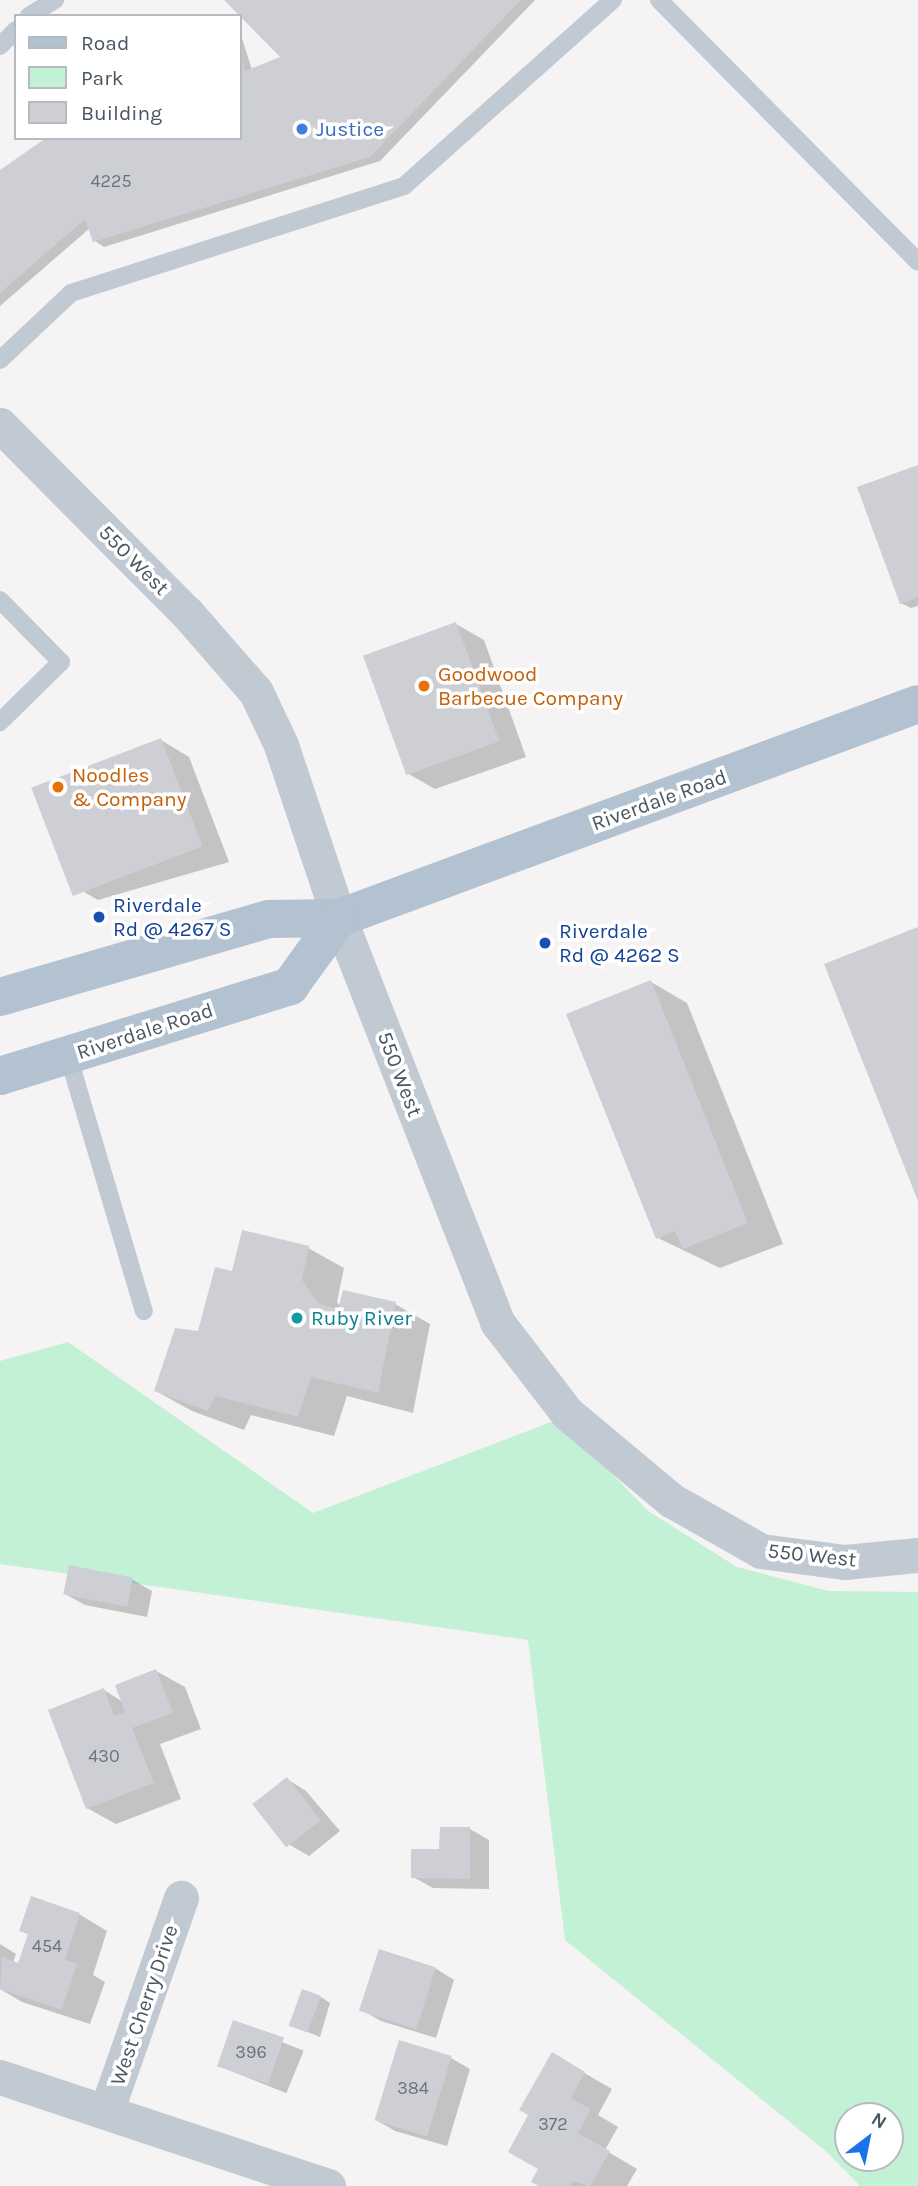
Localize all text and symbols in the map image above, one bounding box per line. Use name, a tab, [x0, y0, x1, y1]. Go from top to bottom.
legend	[14, 14, 242, 140]
text: Road	[81, 31, 129, 55]
text: Park	[81, 66, 124, 90]
text: Building	[81, 101, 162, 125]
place label: Justice	[316, 116, 384, 142]
marker: Justice	[294, 121, 310, 137]
house number: 4225	[90, 170, 132, 192]
street label: 550 West	[94, 520, 174, 600]
place label: Goodwood Barbecue Company	[438, 661, 623, 711]
marker: Goodwood Barbecue Company	[416, 678, 432, 694]
place label: Noodles & Company	[72, 762, 186, 812]
street label: Riverdale Road	[588, 764, 730, 836]
marker: Noodles & Company	[50, 779, 66, 795]
place label: Riverdale Rd @ 4267 S	[113, 892, 231, 942]
marker: Riverdale Rd @ 4267 S	[91, 909, 107, 925]
place label: Riverdale Rd @ 4262 S	[559, 918, 680, 968]
marker: Riverdale Rd @ 4262 S	[537, 935, 553, 951]
street label: Riverdale Road	[74, 997, 216, 1065]
street label: 550 West	[372, 1028, 428, 1120]
place label: Ruby River	[311, 1305, 412, 1331]
marker: Ruby River	[289, 1310, 305, 1326]
street label: 550 West	[766, 1538, 858, 1572]
house number: 430	[88, 1745, 120, 1767]
street label: West Cherry Drive	[105, 1921, 183, 2089]
house number: 454	[32, 1935, 62, 1957]
house number: 396	[235, 2041, 267, 2063]
house number: 384	[397, 2077, 429, 2099]
north arrow	[834, 2102, 904, 2172]
text: N	[867, 2108, 891, 2134]
house number: 372	[538, 2113, 568, 2135]

